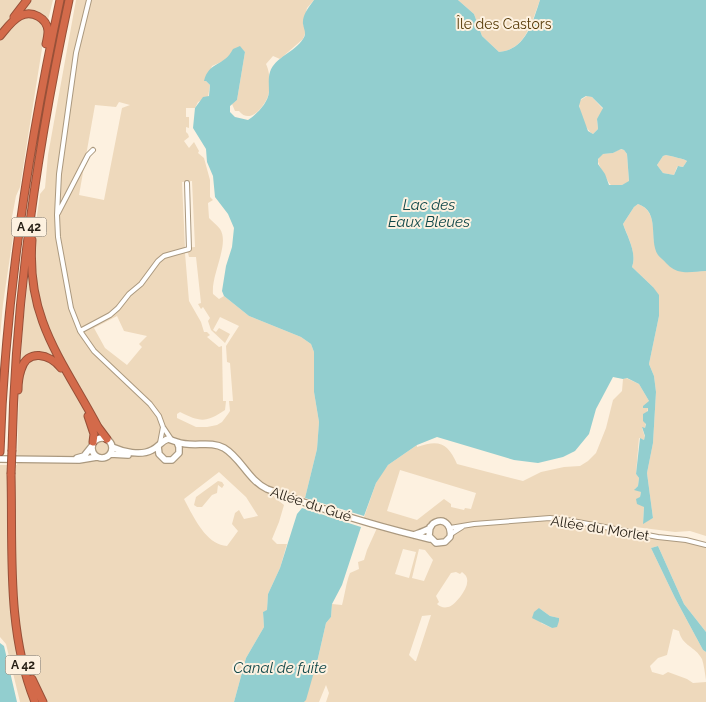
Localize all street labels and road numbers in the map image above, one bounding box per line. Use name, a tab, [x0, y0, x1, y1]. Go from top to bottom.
road number: A 42	[12, 218, 46, 236]
street label: Allée du Gué	[268, 483, 354, 525]
street label: Allée du Morlet	[549, 512, 651, 544]
road number: A 42	[5, 656, 40, 674]

